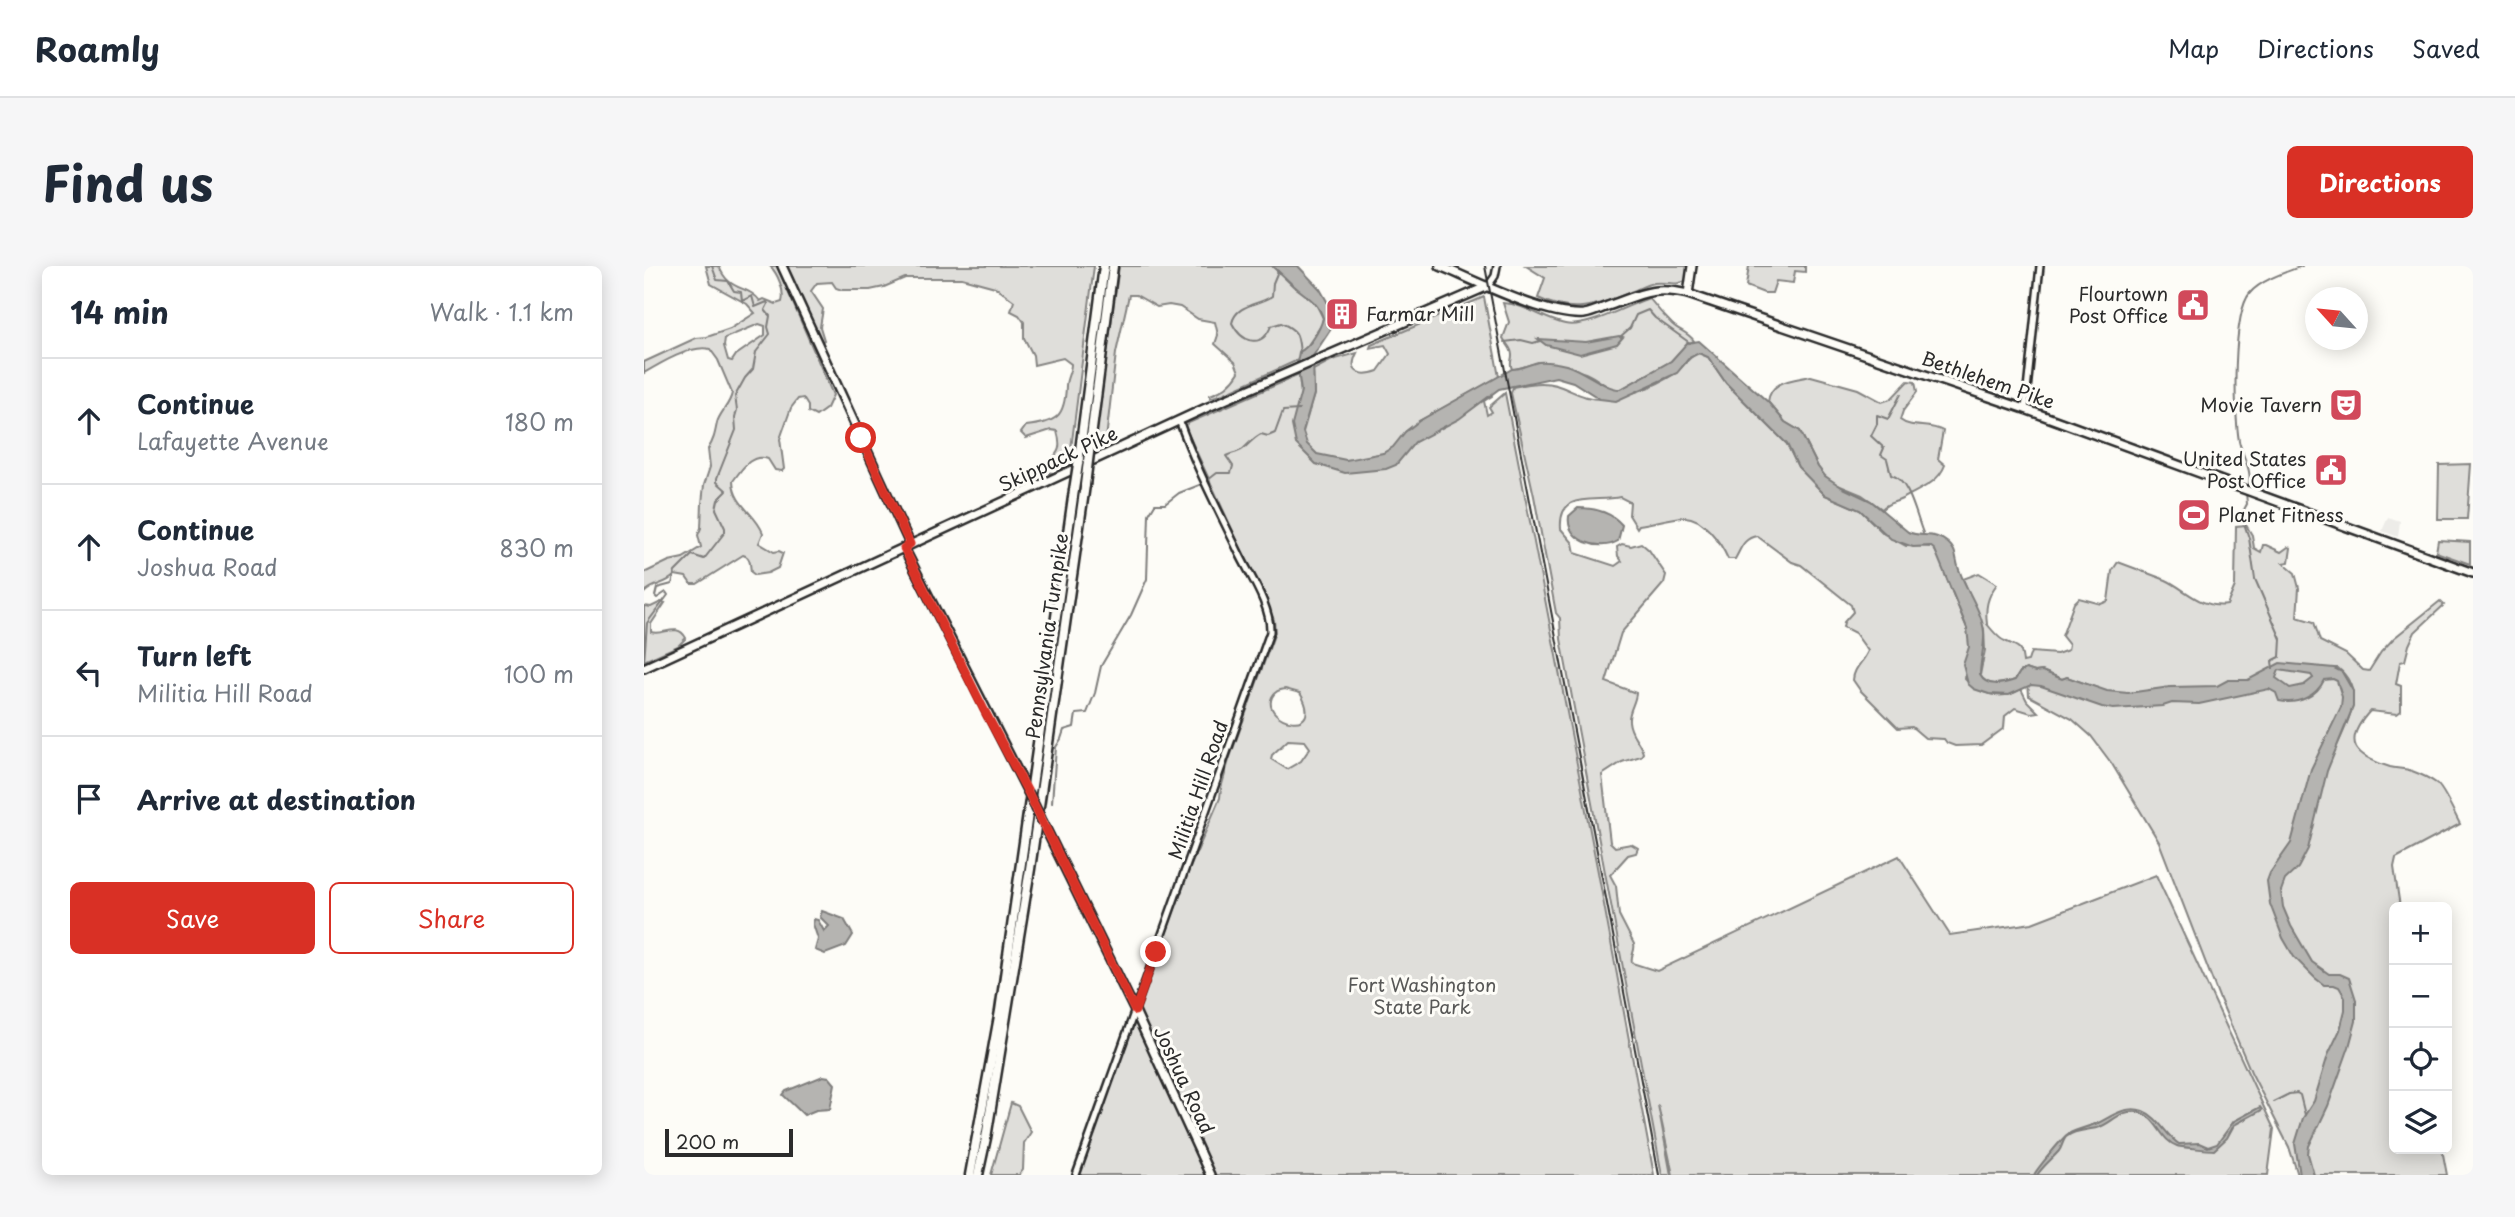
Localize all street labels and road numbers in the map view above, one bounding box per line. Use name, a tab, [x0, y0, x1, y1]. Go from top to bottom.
street label: Bethlehem Pike	[1918, 343, 2059, 415]
street label: Skippack Pike	[993, 418, 1122, 498]
street label: Pennsylvania Turnpike	[1018, 531, 1074, 741]
street label: Militia Hill Road	[1160, 716, 1234, 863]
street label: Joshua Road	[1148, 1021, 1222, 1138]

